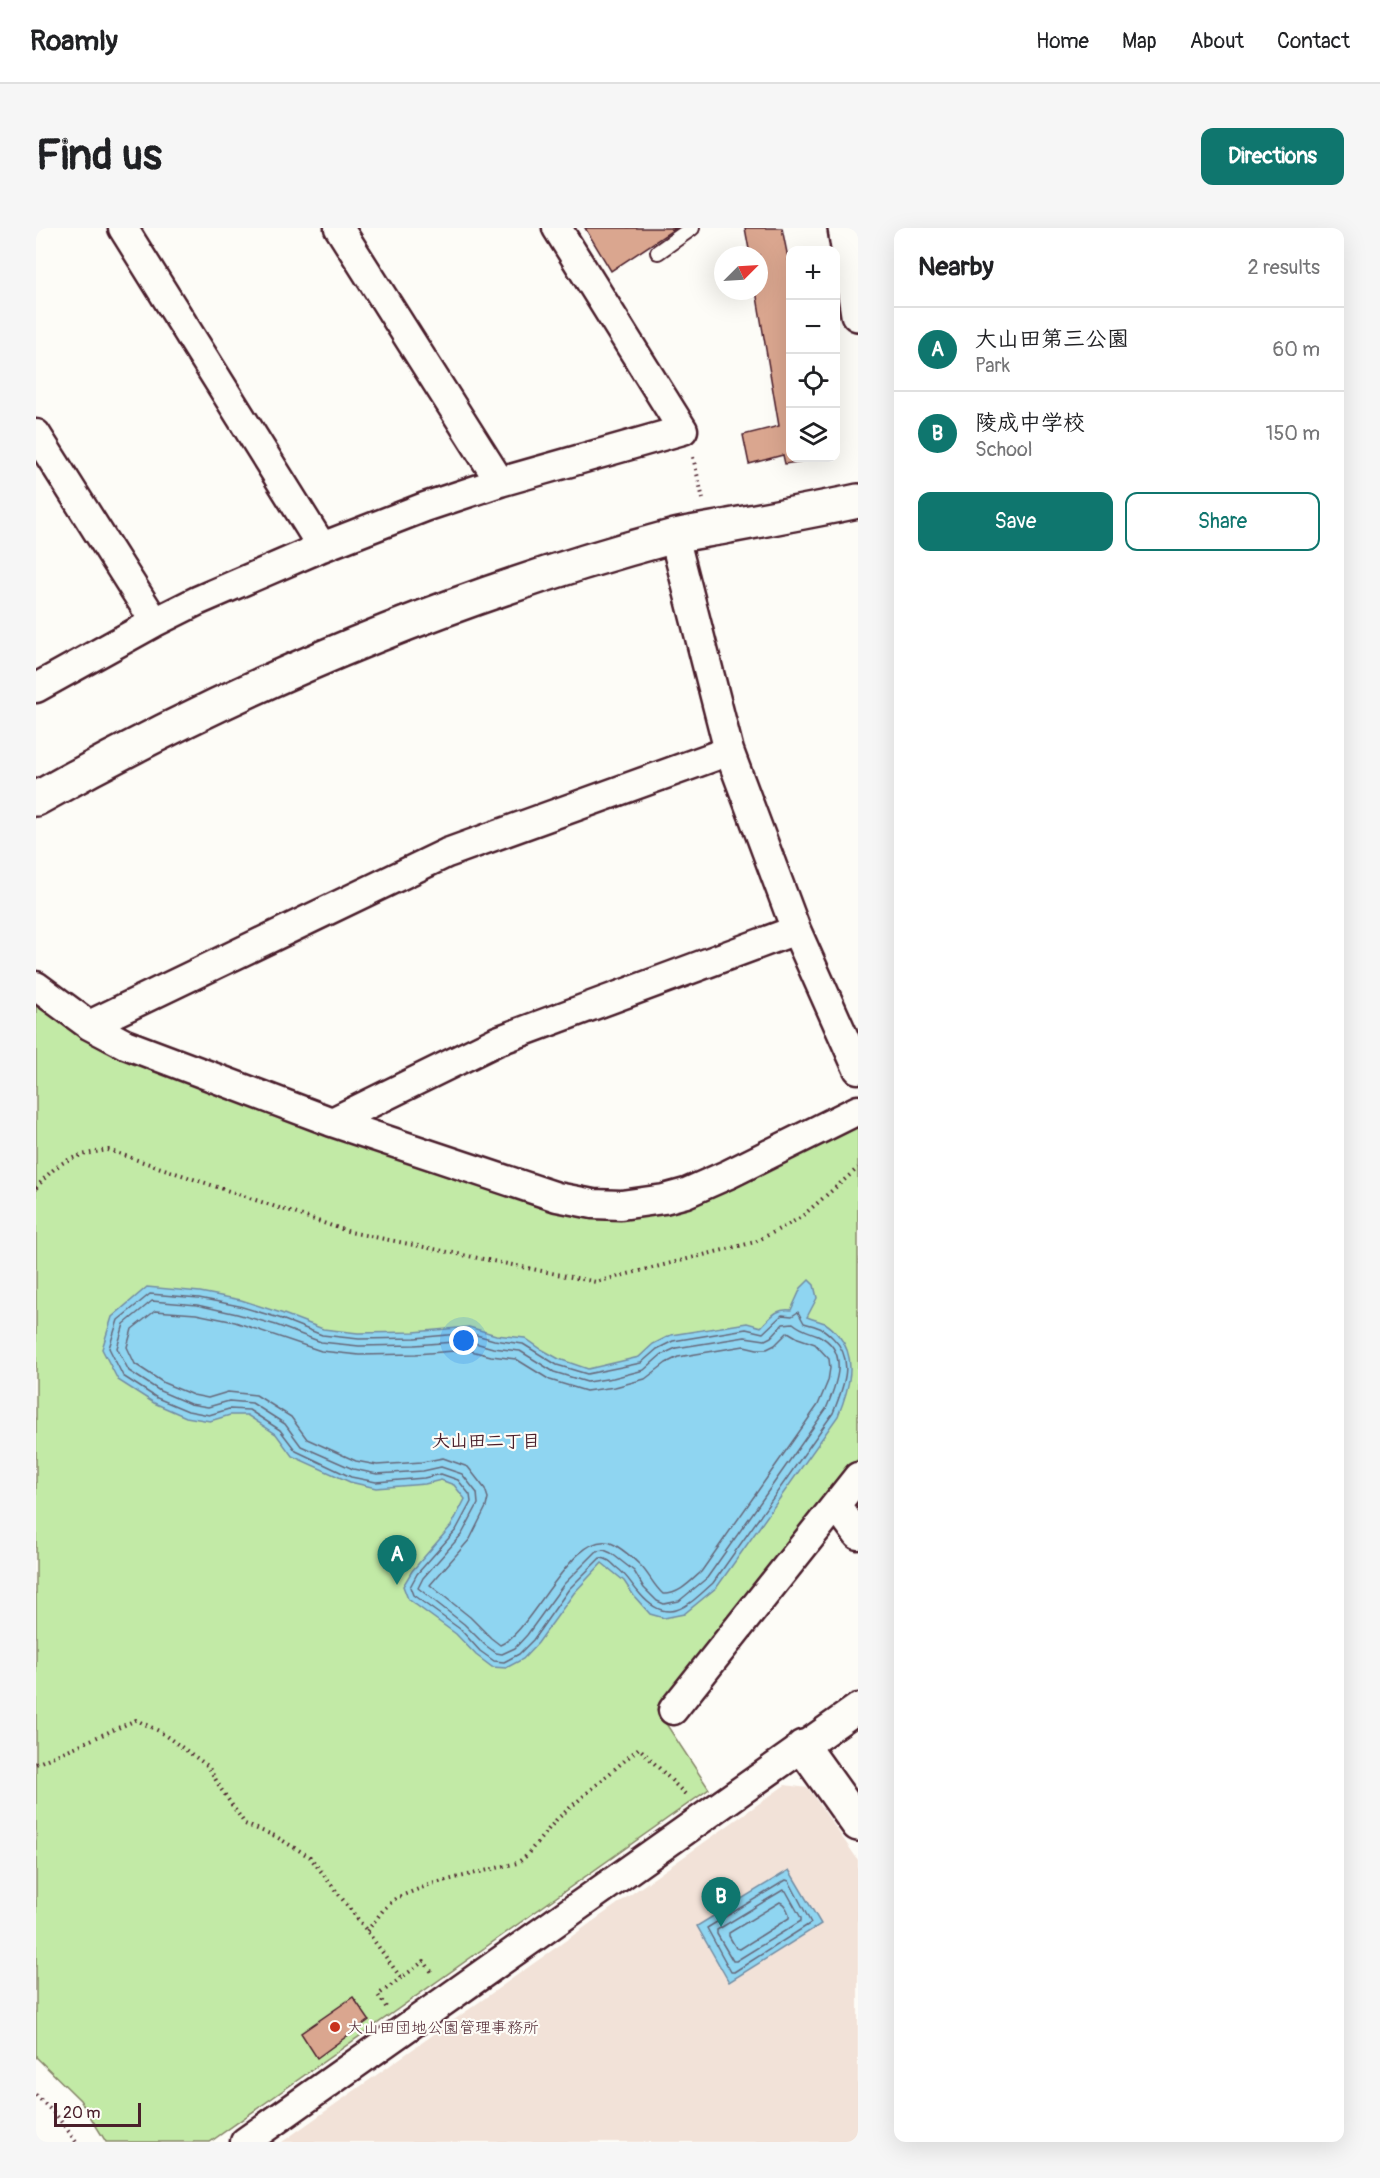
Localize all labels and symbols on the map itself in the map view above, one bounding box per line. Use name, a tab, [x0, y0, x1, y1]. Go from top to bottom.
north arrow	[714, 246, 768, 300]
your location	[449, 1326, 478, 1355]
district label: 大山田二丁目	[432, 1430, 540, 1453]
pin: A	[378, 1536, 416, 1585]
pin: B	[702, 1878, 740, 1927]
place label: 大山田団地公園管理事務所	[347, 2018, 539, 2038]
marker: 大山田団地公園管理事務所	[328, 2020, 342, 2034]
scale bar	[54, 2100, 141, 2128]

